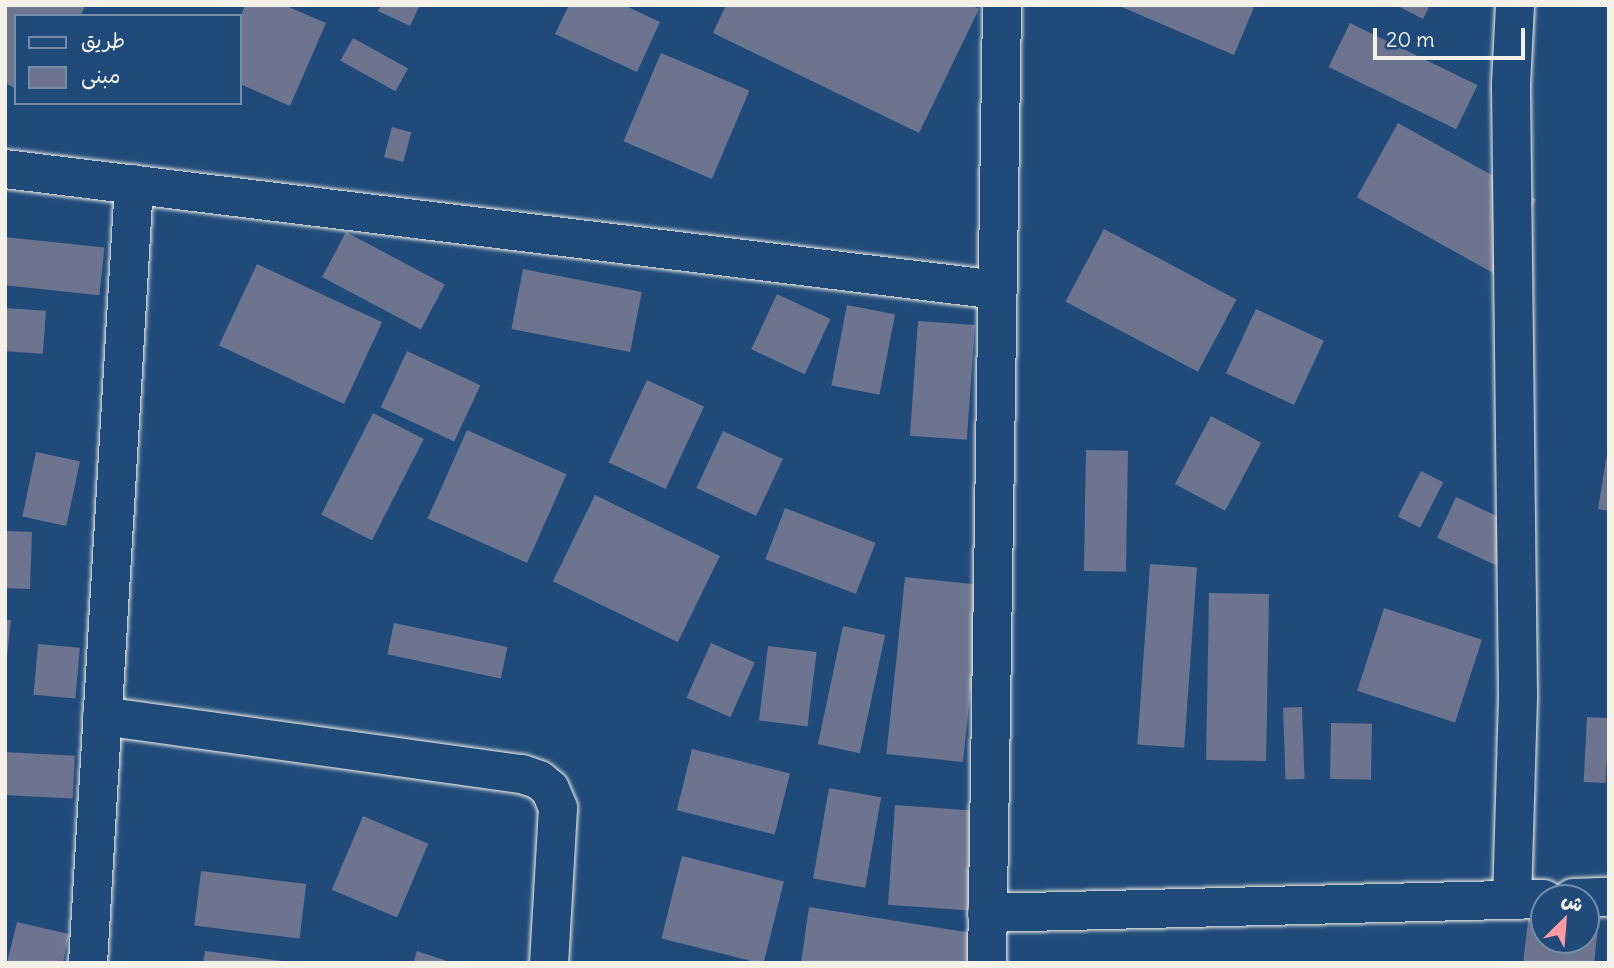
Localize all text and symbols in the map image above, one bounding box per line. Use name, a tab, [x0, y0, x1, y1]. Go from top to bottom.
legend	[14, 14, 242, 105]
scale bar	[1376, 14, 1528, 58]
text: 20 m	[1386, 26, 1435, 53]
text: طريق	[81, 27, 125, 54]
text: مبنى	[81, 62, 120, 89]
north arrow	[1530, 884, 1600, 954]
text: ش	[1558, 886, 1588, 917]

